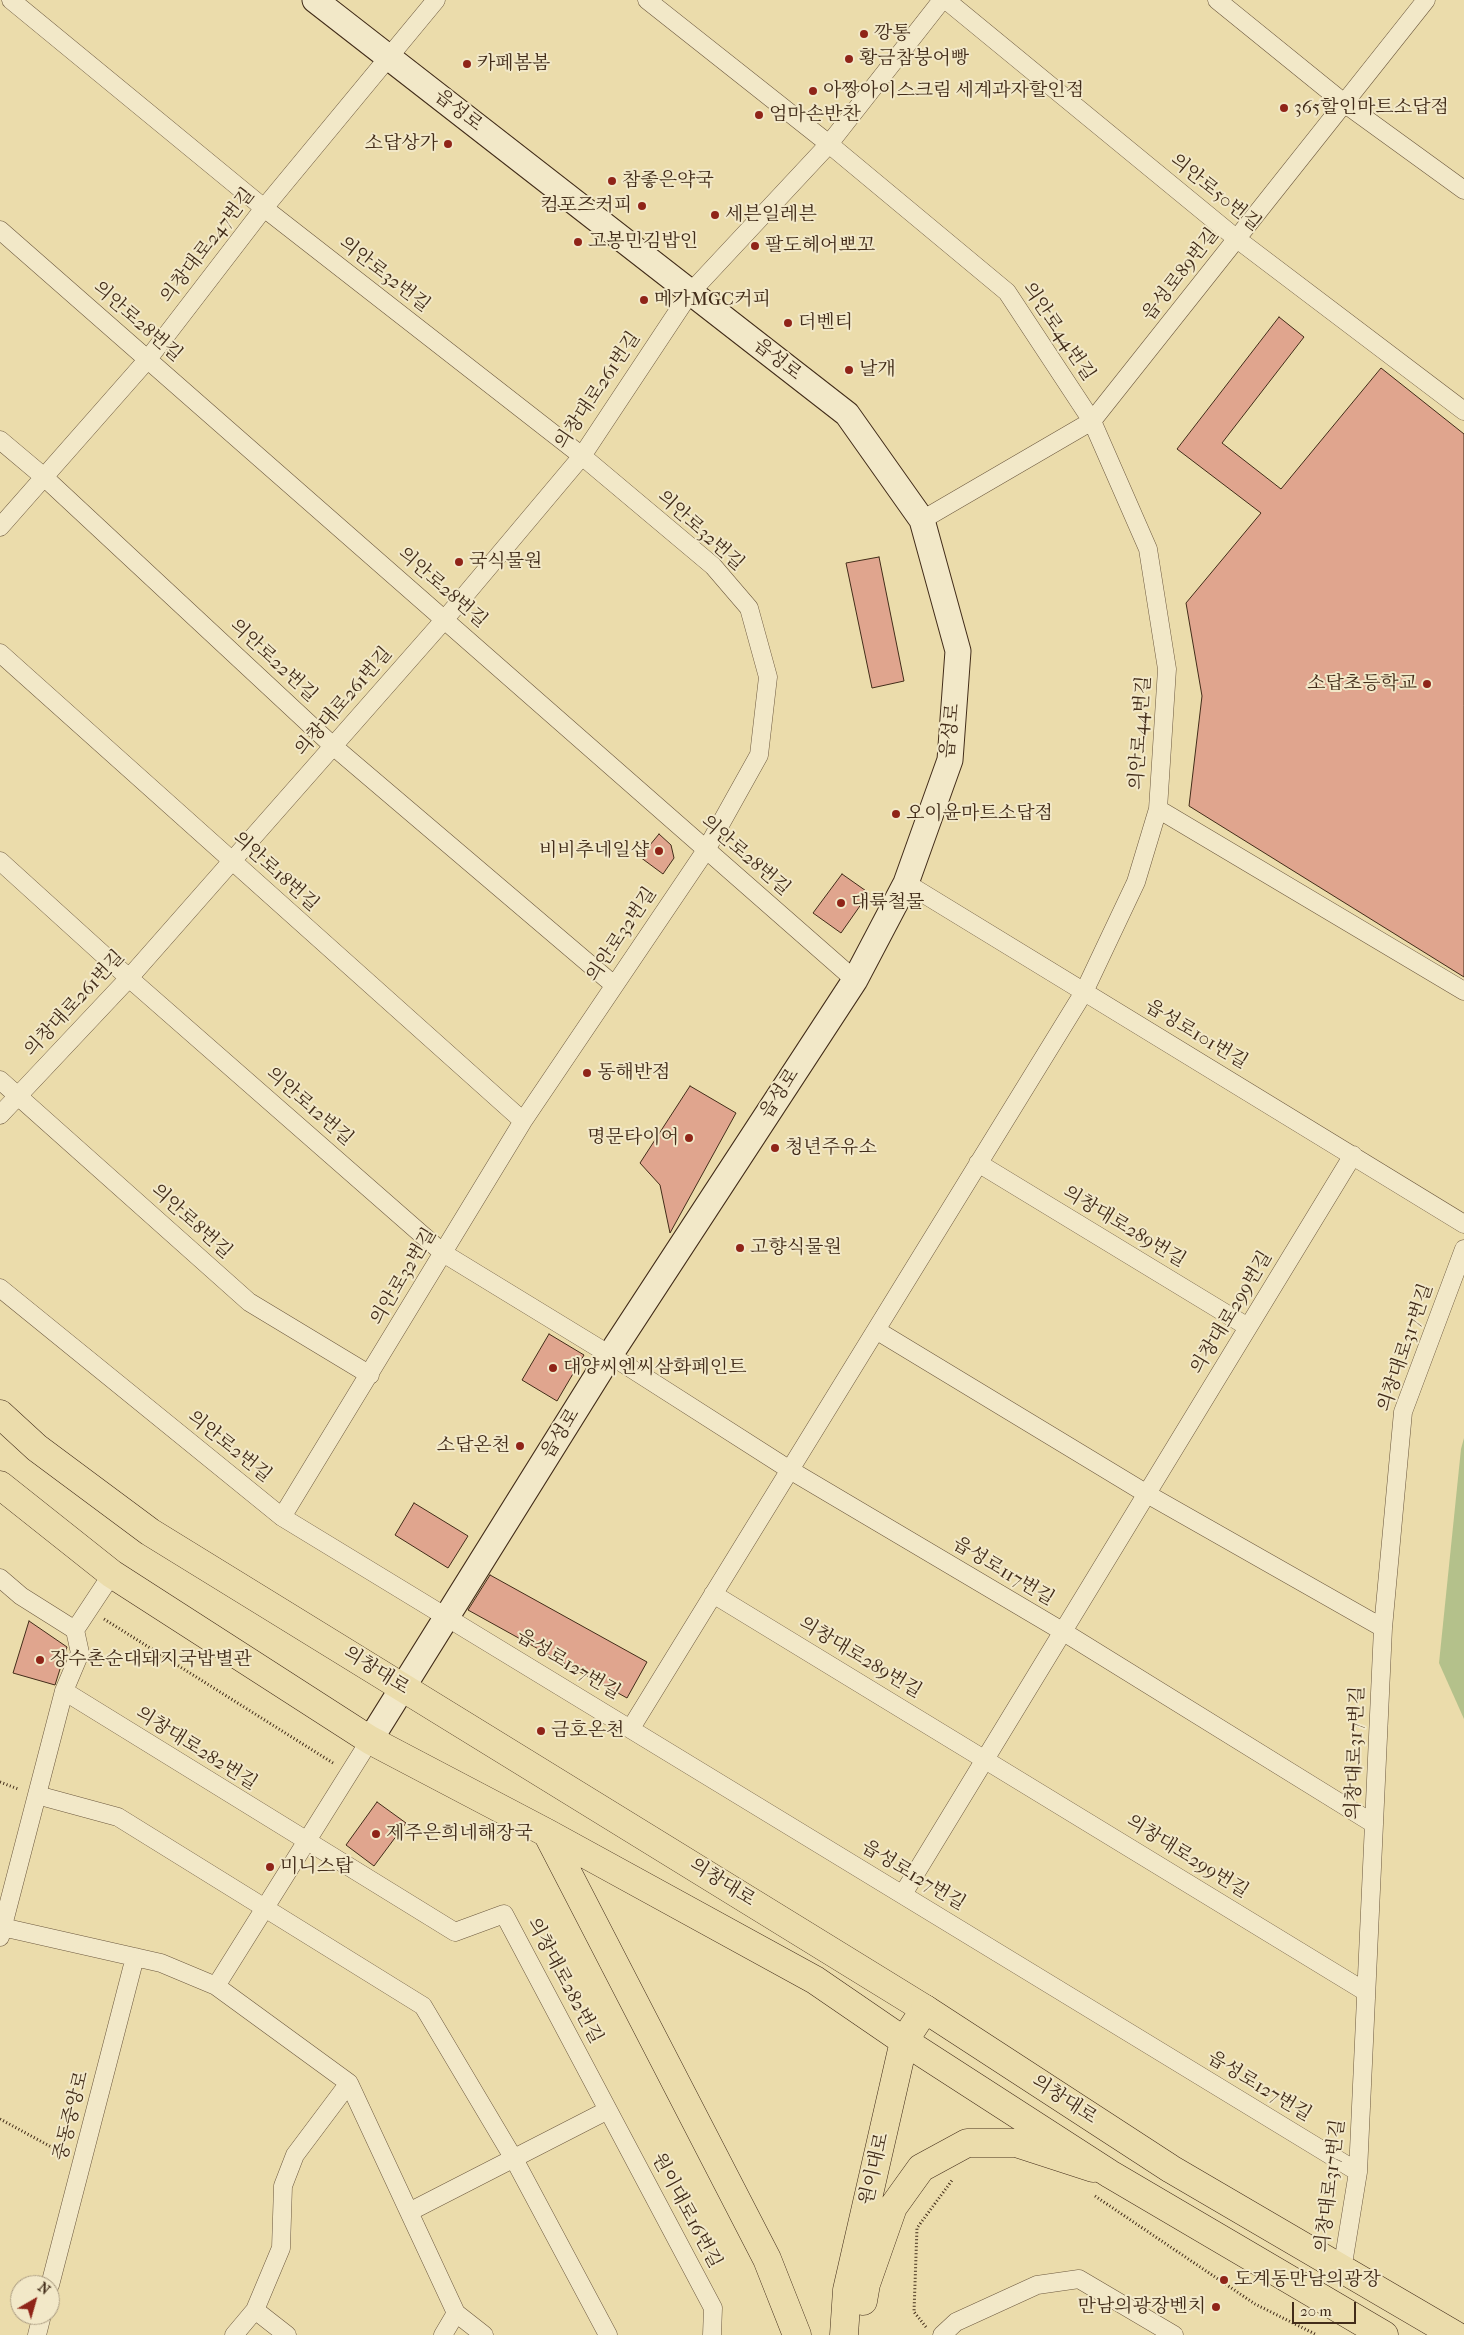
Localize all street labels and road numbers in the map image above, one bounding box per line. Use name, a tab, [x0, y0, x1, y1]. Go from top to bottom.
street label: 읍성로	[429, 85, 487, 137]
street label: 의안로50번길	[1165, 149, 1265, 237]
street label: 의창대로247번길	[156, 184, 260, 308]
street label: 읍성로89번길	[1138, 224, 1224, 326]
street label: 의안로32번길	[334, 232, 434, 318]
street label: 의안로28번길	[88, 277, 186, 367]
street label: 의안로44번길	[1017, 278, 1099, 386]
street label: 의창대로261번길	[550, 328, 646, 454]
street label: 읍성로	[748, 334, 806, 386]
street label: 의안로32번길	[652, 486, 748, 576]
street label: 의안로28번길	[393, 543, 491, 633]
street label: 의안로22번길	[225, 615, 321, 707]
street label: 의창대로261번길	[291, 643, 397, 761]
street label: 의안로44번길	[1126, 675, 1156, 791]
street label: 읍성로	[937, 702, 965, 760]
street label: 의안로28번길	[696, 811, 794, 901]
street label: 의안로18번길	[227, 827, 323, 917]
street label: 의안로32번길	[582, 883, 662, 987]
street label: 의창대로261번길	[20, 946, 130, 1062]
street label: 읍성로101번길	[1141, 995, 1251, 1075]
street label: 의안로12번길	[261, 1063, 357, 1151]
street label: 읍성로	[755, 1065, 805, 1123]
street label: 의안로8번길	[146, 1180, 236, 1264]
street label: 의창대로289번길	[1058, 1181, 1190, 1273]
street label: 의안로32번길	[366, 1224, 442, 1330]
street label: 의창대로299번길	[1186, 1247, 1278, 1379]
street label: 의창대로317번길	[1373, 1281, 1439, 1415]
street label: 읍성로	[537, 1405, 585, 1463]
street label: 의안로2번길	[182, 1406, 276, 1488]
street label: 읍성로117번길	[948, 1533, 1058, 1611]
street label: 의창대로289번길	[794, 1612, 926, 1704]
street label: 읍성로127번길	[512, 1625, 624, 1705]
street label: 의창대로	[339, 1642, 413, 1700]
street label: 의창대로317번길	[1342, 1686, 1370, 1820]
street label: 의창대로282번길	[131, 1702, 261, 1796]
street label: 의창대로299번길	[1122, 1810, 1252, 1904]
street label: 읍성로127번길	[857, 1836, 969, 1916]
street label: 의창대로	[685, 1854, 759, 1912]
street label: 의창대로282번길	[521, 1914, 607, 2048]
street label: 읍성로127번길	[1203, 2047, 1315, 2127]
street label: 중동중앙로	[50, 2069, 94, 2163]
street label: 의창대로	[1027, 2070, 1101, 2130]
street label: 의창대로317번길	[1312, 2118, 1350, 2254]
street label: 원이대로	[856, 2131, 894, 2207]
street label: 원이대로16번길	[646, 2150, 726, 2272]

